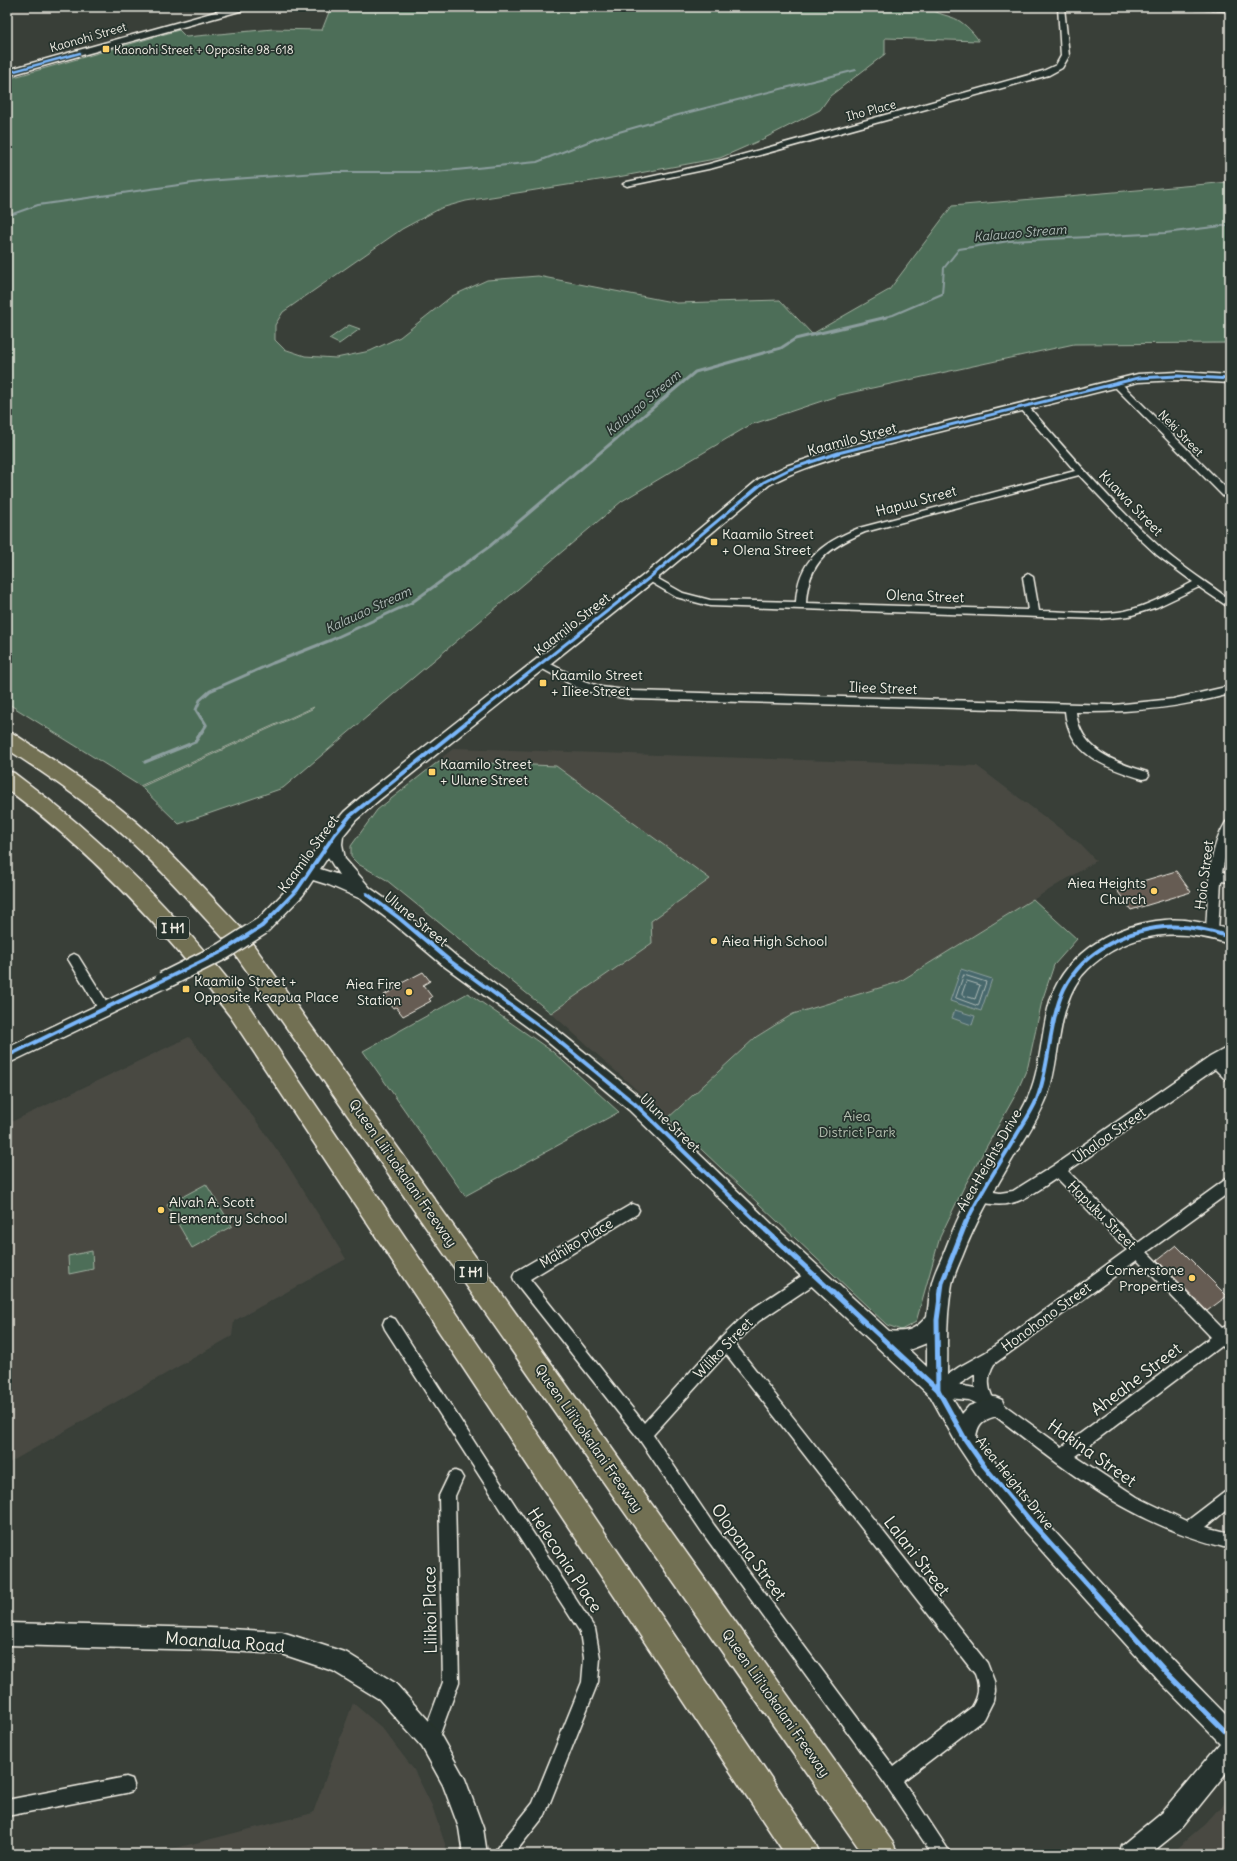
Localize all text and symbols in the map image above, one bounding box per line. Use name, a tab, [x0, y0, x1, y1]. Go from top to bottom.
street label: Kaonohi Street	[48, 19, 128, 55]
place label: Kaonohi Street + Opposite 98-618	[114, 42, 294, 57]
marker: Kaonohi Street + Opposite 98-618	[101, 44, 111, 54]
street label: Iho Place	[845, 96, 897, 124]
water label: Kalauao Stream	[973, 220, 1068, 246]
water label: Kalauao Stream	[602, 366, 685, 439]
street label: Neki Street	[1155, 407, 1207, 459]
street label: Kaamilo Street	[805, 418, 899, 460]
street label: Kuawa Street	[1095, 466, 1167, 540]
street label: Hapuu Street	[874, 481, 959, 520]
place label: Kaamilo Street + Olena Street	[722, 525, 814, 559]
marker: Kaamilo Street + Olena Street	[709, 537, 719, 547]
water label: Kalauao Stream	[322, 582, 414, 637]
street label: Olena Street	[886, 586, 965, 606]
street label: Kaamilo Street	[530, 589, 614, 659]
place label: Kaamilo Street + Iliee Street	[551, 666, 643, 700]
marker: Kaamilo Street + Iliee Street	[538, 678, 548, 688]
street label: Iliee Street	[849, 678, 918, 698]
place label: Kaamilo Street + Ulune Street	[440, 755, 532, 789]
marker: Kaamilo Street + Ulune Street	[427, 767, 437, 777]
street label: Kaamilo Street	[274, 811, 342, 896]
street label: Hoio Street	[1191, 839, 1217, 911]
place label: Aiea Heights Church	[1068, 874, 1146, 908]
marker: Aiea Heights Church	[1149, 886, 1159, 896]
street label: Ulune Street	[380, 888, 452, 950]
road number: I H1	[157, 917, 189, 939]
place label: Aiea High School	[722, 932, 827, 950]
marker: Aiea High School	[709, 936, 719, 946]
place label: Kaamilo Street + Opposite Keapua Place	[194, 972, 339, 1006]
place label: Aiea Fire Station	[346, 975, 401, 1009]
marker: Kaamilo Street + Opposite Keapua Place	[181, 984, 191, 994]
marker: Aiea Fire Station	[404, 987, 414, 997]
street label: Ulune Street	[636, 1090, 704, 1156]
street label: Queen Liliʻuokalani Freeway	[345, 1095, 461, 1251]
street label: Uhaloa Street	[1069, 1103, 1149, 1167]
street label: Aiea Heights Drive	[952, 1106, 1026, 1214]
park label: Aiea District Park	[818, 1107, 896, 1141]
street label: Hapuku Street	[1064, 1177, 1140, 1253]
place label: Alvah A. Scott Elementary School	[169, 1193, 287, 1227]
marker: Alvah A. Scott Elementary School	[156, 1205, 166, 1215]
street label: Mahiko Place	[536, 1214, 616, 1272]
road number: I H1	[455, 1261, 487, 1283]
place label: Cornerstone Properties	[1105, 1261, 1184, 1295]
marker: Cornerstone Properties	[1187, 1273, 1197, 1283]
street label: Honohono Street	[998, 1278, 1095, 1356]
street label: Wiliko Street	[690, 1314, 757, 1382]
street label: Aheahe Street	[1086, 1338, 1186, 1420]
street label: Queen Liliʻuokalani Freeway	[531, 1360, 647, 1516]
street label: Hakina Street	[1043, 1414, 1141, 1492]
street label: Aiea Heights Drive	[972, 1433, 1058, 1533]
street label: Olopana Street	[706, 1499, 792, 1605]
street label: Heleconia Place	[523, 1503, 607, 1617]
street label: Lalani Street	[879, 1512, 955, 1601]
street label: Lilikoi Place	[418, 1566, 442, 1654]
street label: Queen Liliʻuokalani Freeway	[718, 1625, 834, 1781]
street label: Moanalua Road	[165, 1627, 285, 1657]

